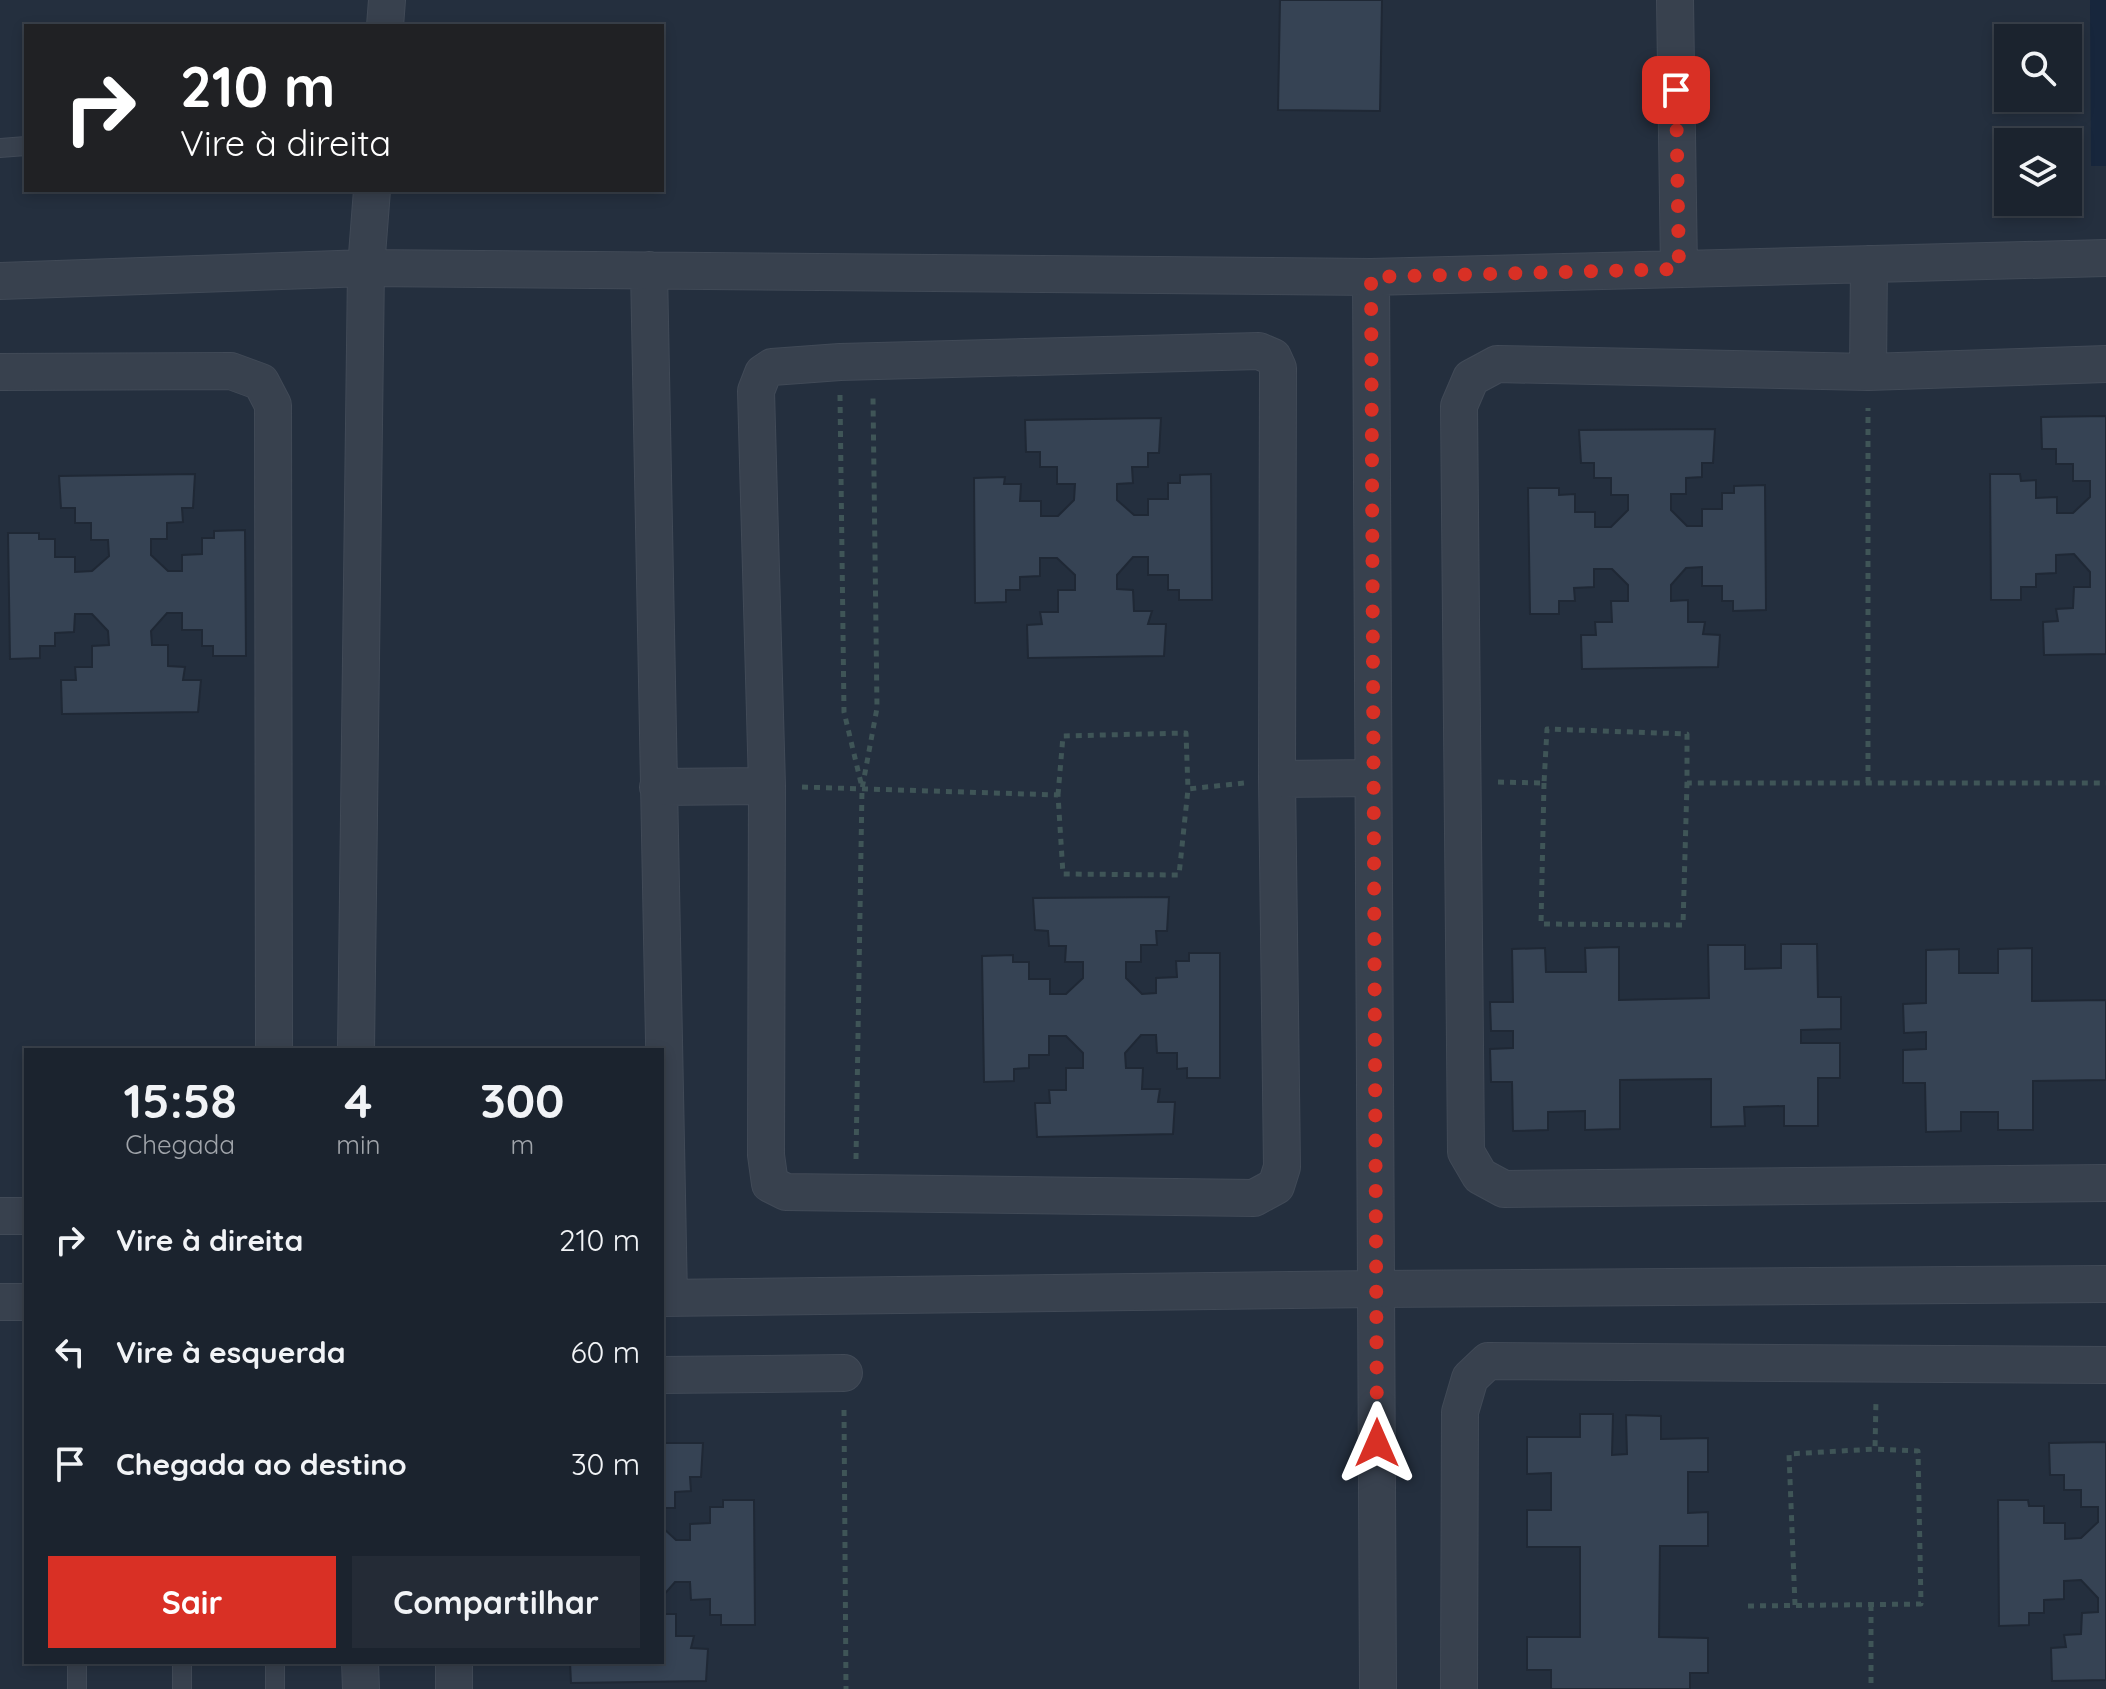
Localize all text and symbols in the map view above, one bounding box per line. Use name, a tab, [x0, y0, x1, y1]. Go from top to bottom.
map controls	[1994, 24, 2082, 216]
button: search	[1994, 24, 2082, 112]
text: 210 m	[180, 51, 335, 121]
icon: right	[48, 56, 152, 160]
pin	[1642, 56, 1710, 124]
icon: arrive	[1654, 68, 1698, 112]
text: Vire à direita	[180, 120, 391, 165]
button: layers	[1994, 128, 2082, 216]
text: 15:58	[123, 1070, 237, 1130]
text: 4	[344, 1070, 372, 1130]
text: 300	[480, 1070, 565, 1130]
text: Chegada	[125, 1128, 235, 1161]
text: min	[336, 1128, 380, 1161]
text: m	[510, 1128, 534, 1161]
icon: right	[48, 1218, 92, 1262]
text: Vire à direita	[116, 1221, 303, 1259]
text: 210 m	[559, 1221, 640, 1259]
icon: left	[48, 1330, 92, 1374]
text: Vire à esquerda	[116, 1333, 345, 1371]
text: 60 m	[570, 1333, 640, 1371]
position arrow	[1335, 1401, 1419, 1485]
icon: arrive	[48, 1442, 92, 1486]
text: Chegada ao destino	[116, 1445, 407, 1483]
text: 30 m	[571, 1445, 640, 1483]
button: Sair	[48, 1556, 336, 1648]
button: Compartilhar	[352, 1556, 640, 1648]

